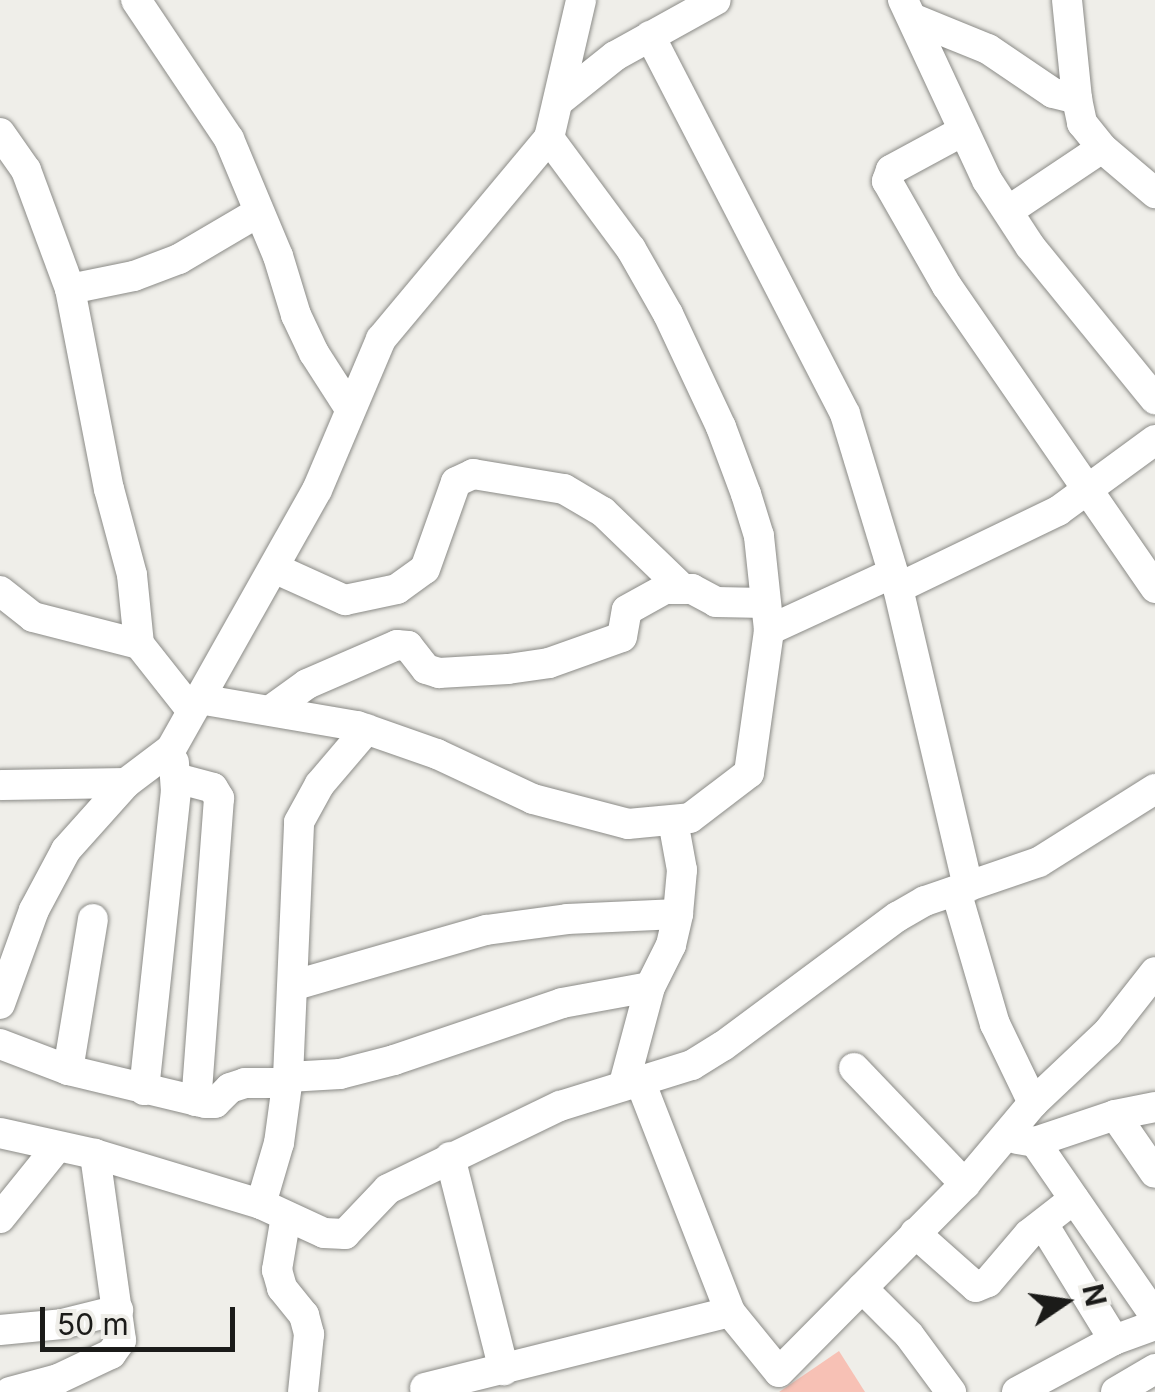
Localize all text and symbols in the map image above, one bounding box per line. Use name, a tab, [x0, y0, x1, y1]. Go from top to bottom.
north arrow	[1015, 1252, 1115, 1352]
text: N	[1075, 1281, 1113, 1309]
scale bar	[45, 1287, 240, 1349]
text: 50 m	[57, 1306, 129, 1342]

